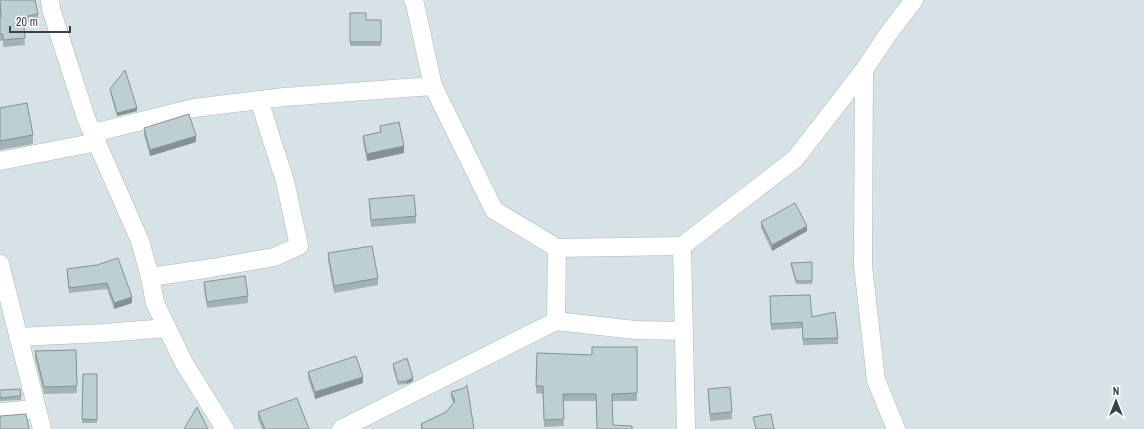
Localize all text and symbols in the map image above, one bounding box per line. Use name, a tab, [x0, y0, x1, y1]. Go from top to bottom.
scale bar	[10, 8, 70, 34]
text: 20 m	[16, 14, 38, 30]
north arrow	[1096, 381, 1136, 421]
text: N	[1113, 384, 1119, 398]

